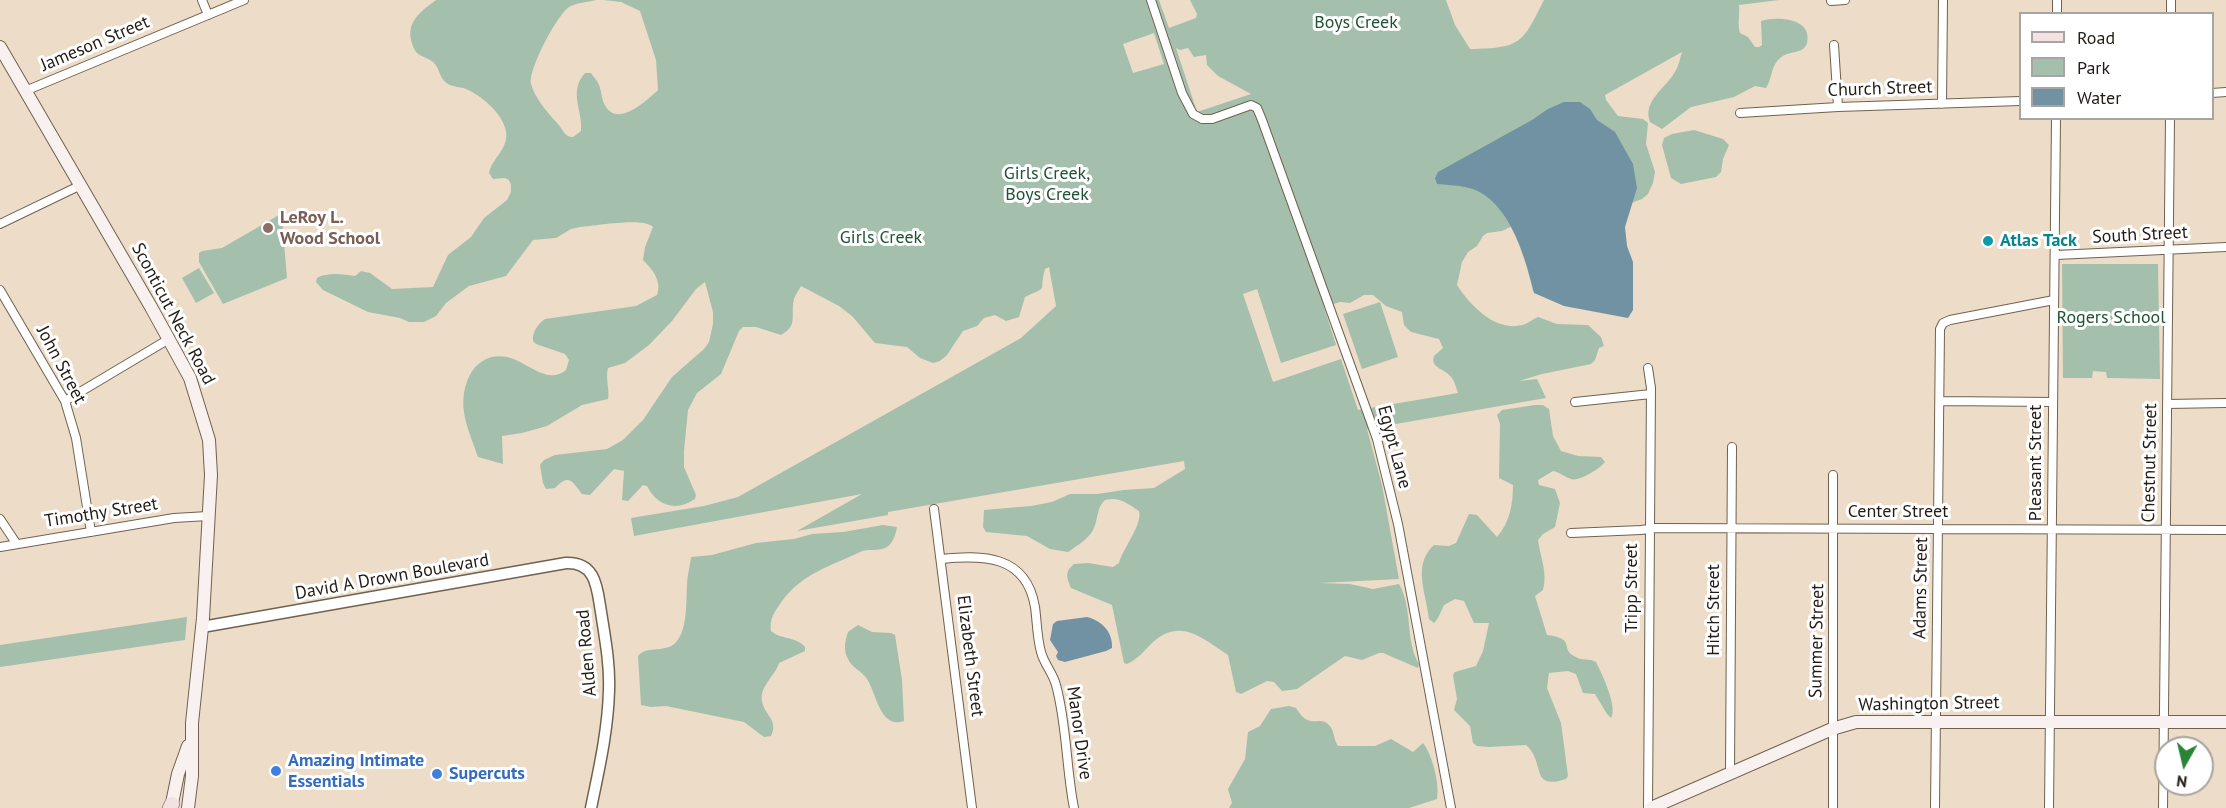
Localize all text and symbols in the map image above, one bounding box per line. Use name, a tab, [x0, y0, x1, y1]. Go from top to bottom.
street label: Jameson Street	[37, 11, 153, 77]
park label: Boys Creek	[1314, 12, 1398, 34]
legend	[2019, 12, 2214, 120]
text: Road	[2077, 26, 2115, 49]
text: Park	[2077, 56, 2110, 79]
street label: Church Street	[1827, 76, 1933, 102]
text: Water	[2077, 86, 2121, 109]
park label: Girls Creek, Boys Creek	[1004, 163, 1090, 206]
place label: LeRoy L. Wood School	[280, 207, 380, 250]
marker: LeRoy L. Wood School	[261, 221, 275, 235]
street label: South Street	[2092, 222, 2188, 248]
park label: Girls Creek	[840, 227, 922, 249]
place label: Atlas Tack	[2000, 230, 2077, 252]
marker: Atlas Tack	[1981, 234, 1995, 248]
street label: Sconticut Neck Road	[127, 240, 219, 388]
park label: Rogers School	[2057, 307, 2165, 329]
street label: John Street	[31, 322, 91, 408]
street label: Egypt Lane	[1373, 403, 1415, 491]
street label: Chestnut Street	[2138, 403, 2162, 523]
street label: Pleasant Street	[2025, 405, 2047, 521]
street label: Timothy Street	[43, 493, 159, 533]
street label: Center Street	[1848, 501, 1948, 523]
street label: Adams Street	[1909, 537, 1933, 639]
street label: Tripp Street	[1621, 543, 1643, 633]
street label: David A Drown Boulevard	[293, 549, 491, 605]
street label: Hitch Street	[1703, 564, 1725, 656]
street label: Summer Street	[1805, 584, 1829, 698]
street label: Elizabeth Street	[952, 594, 988, 718]
street label: Alden Road	[572, 609, 602, 697]
street label: Manor Drive	[1062, 685, 1096, 781]
street label: Washington Street	[1858, 692, 2000, 716]
north arrow	[2154, 736, 2214, 796]
place label: Amazing Intimate Essentials	[288, 750, 424, 792]
place label: Supercuts	[449, 763, 525, 785]
marker: Amazing Intimate Essentials	[269, 764, 283, 778]
marker: Supercuts	[430, 767, 444, 781]
text: N	[2175, 771, 2188, 792]

